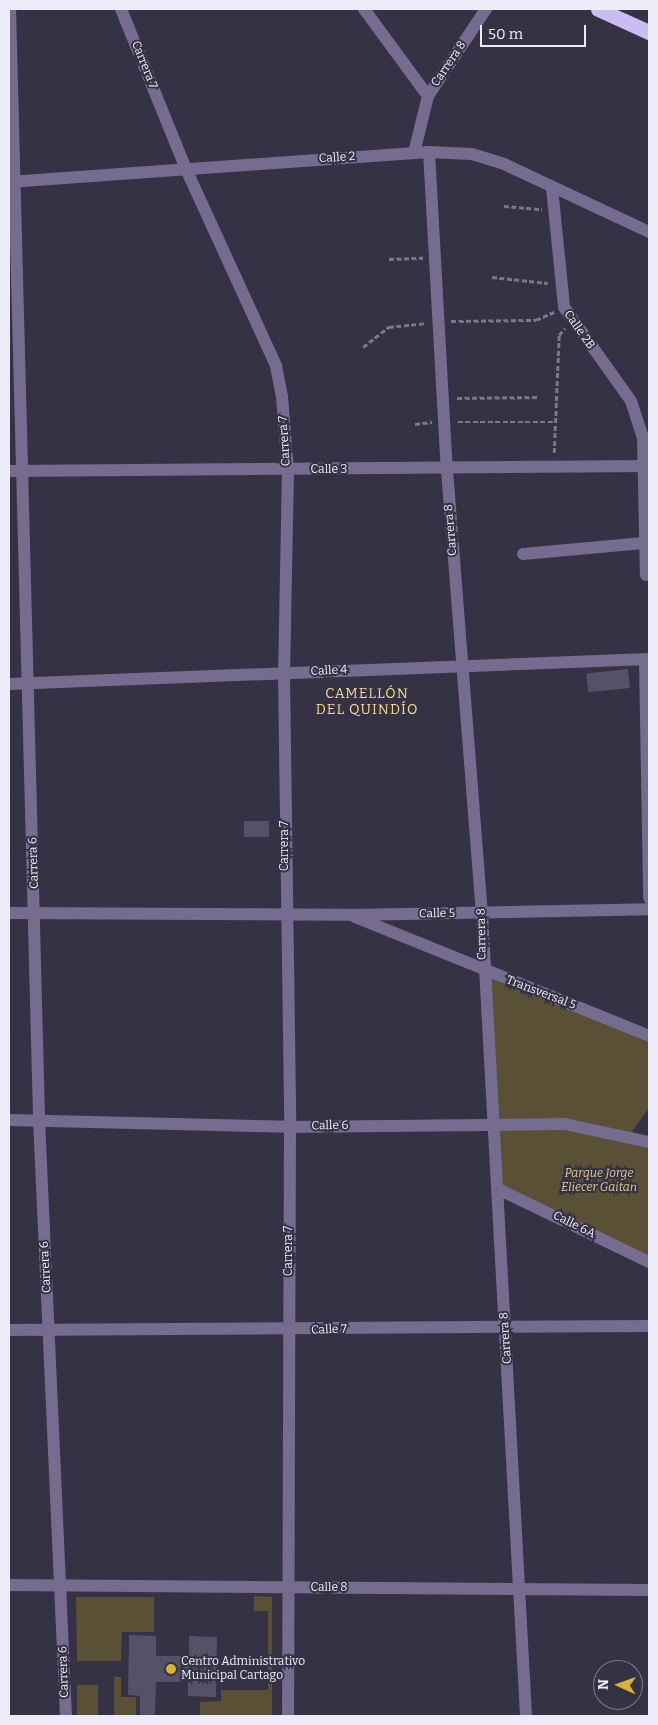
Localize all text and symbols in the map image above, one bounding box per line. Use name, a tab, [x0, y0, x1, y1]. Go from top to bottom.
scale bar	[483, 15, 589, 47]
text: 50 m	[488, 25, 523, 43]
street label: Carrera 8	[429, 38, 469, 90]
street label: Carrera 7	[128, 39, 160, 91]
street label: Calle 2	[318, 150, 356, 166]
street label: Calle 2B	[560, 308, 598, 352]
street label: Carrera 7	[276, 415, 294, 467]
street label: Calle 3	[311, 463, 347, 477]
street label: Carrera 8	[442, 504, 460, 556]
street label: Calle 4	[310, 663, 348, 679]
district label: CAMELLÓN DEL QUINDÍO	[314, 686, 420, 719]
street label: Carrera 7	[278, 821, 292, 871]
street label: Carrera 6	[26, 837, 42, 889]
street label: Calle 5	[419, 906, 455, 922]
street label: Carrera 8	[474, 908, 490, 960]
street label: Transversal 5	[504, 973, 578, 1013]
street label: Calle 6	[311, 1118, 349, 1134]
park label: Parque Jorge Eliecer Gaitan	[561, 1167, 637, 1195]
street label: Calle 6A	[550, 1209, 598, 1241]
street label: Carrera 7	[282, 1226, 296, 1276]
street label: Carrera 6	[37, 1241, 55, 1293]
street label: Carrera 8	[497, 1312, 515, 1364]
street label: Calle 7	[311, 1322, 347, 1338]
street label: Calle 8	[310, 1581, 348, 1595]
street label: Carrera 6	[56, 1646, 72, 1698]
place label: Centro Administrativo Municipal Cartago	[181, 1655, 305, 1683]
north arrow	[593, 1660, 643, 1710]
marker: Centro Administrativo Municipal Cartago	[165, 1663, 177, 1675]
text: N	[595, 1679, 612, 1690]

